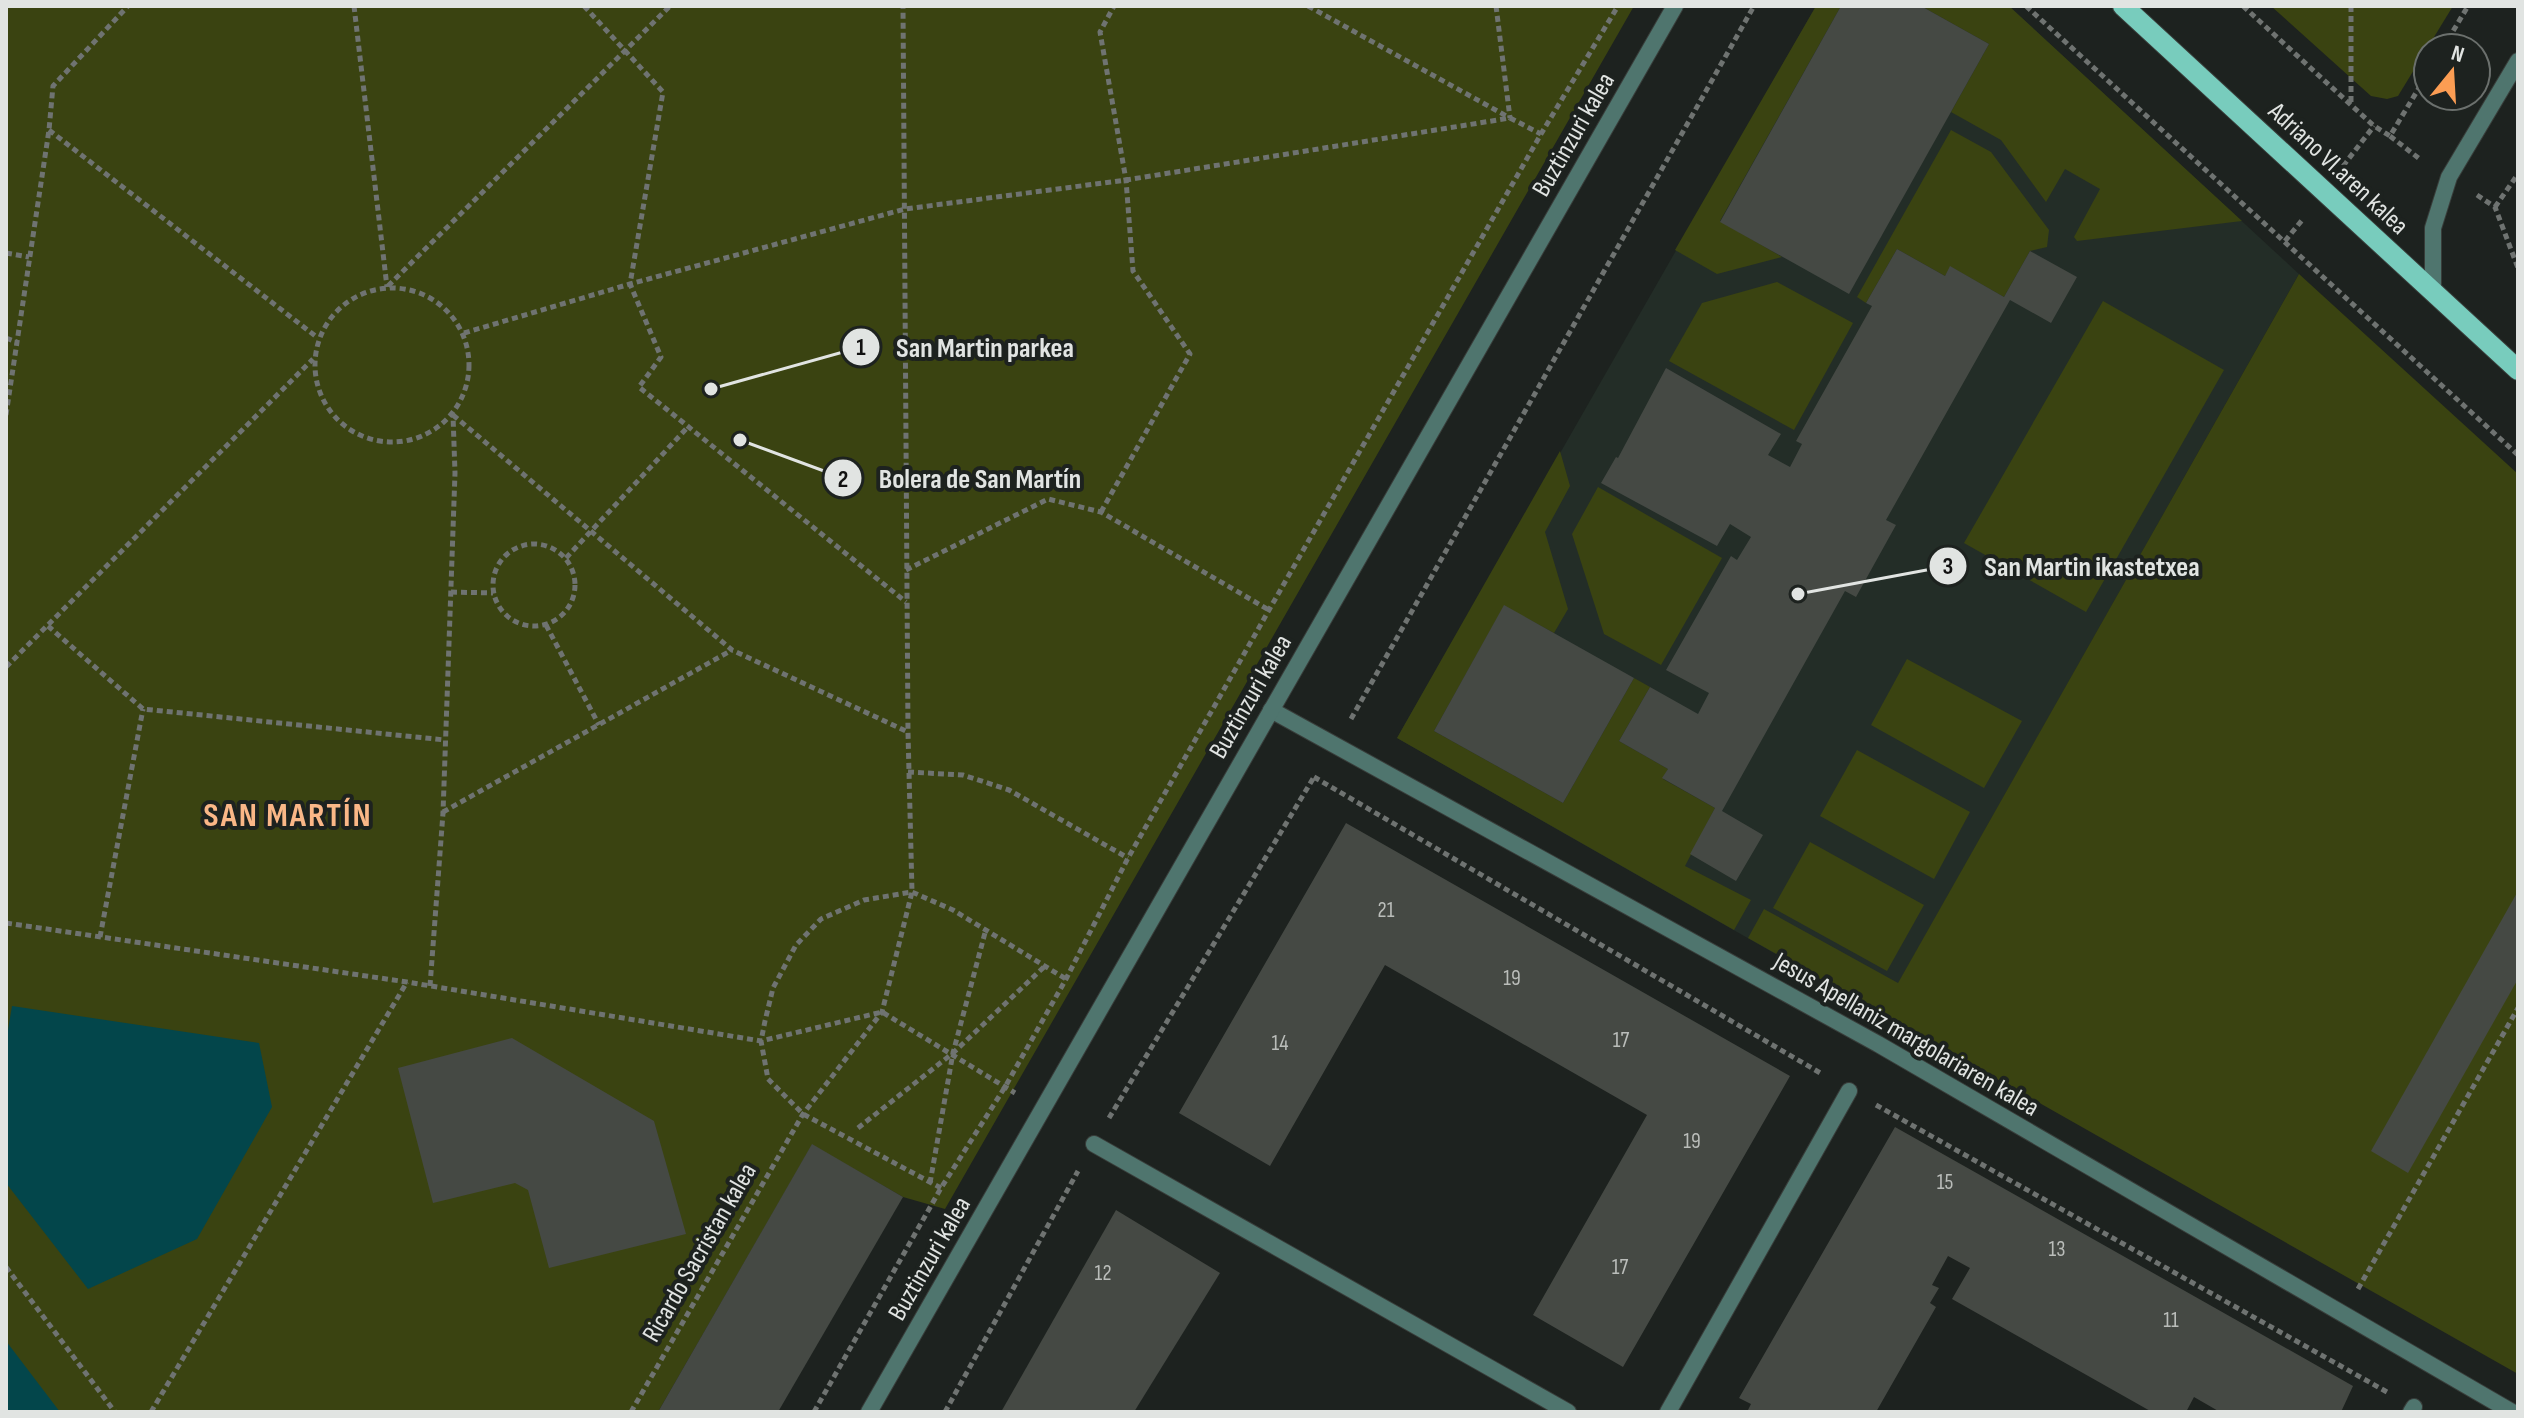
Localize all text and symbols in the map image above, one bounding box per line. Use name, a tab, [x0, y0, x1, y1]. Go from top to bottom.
north arrow	[2412, 32, 2492, 112]
text: N	[2448, 40, 2467, 69]
street label: Buztinzuri kalea	[1526, 68, 1622, 202]
street label: Adriano VI.aren kalea	[2261, 96, 2414, 242]
callout: San Martin parkea	[841, 321, 1090, 373]
text: San Martin parkea	[896, 332, 1074, 365]
text: 1	[856, 333, 866, 362]
callout: Bolera de San Martín	[823, 452, 1097, 504]
text: Bolera de San Martín	[879, 463, 1081, 496]
text: 2	[838, 465, 848, 494]
callout: San Martin ikastetxea	[1928, 540, 2216, 592]
text: San Martin ikastetxea	[1984, 551, 2200, 584]
text: 3	[1943, 552, 1953, 581]
street label: Buztinzuri kalea	[1203, 630, 1299, 764]
district label: SAN MARTÍN	[203, 795, 373, 836]
house number: 21	[1378, 897, 1395, 924]
street label: Jesus Apellaniz margolariaren kalea	[1767, 946, 2044, 1124]
house number: 19	[1503, 965, 1521, 992]
house number: 17	[1613, 1027, 1629, 1054]
house number: 14	[1272, 1030, 1288, 1057]
house number: 19	[1683, 1128, 1701, 1155]
street label: Ricardo Sacristan kalea	[636, 1158, 764, 1348]
house number: 15	[1937, 1169, 1953, 1196]
street label: Buztinzuri kalea	[882, 1192, 978, 1326]
house number: 13	[2049, 1236, 2065, 1263]
house number: 17	[1612, 1254, 1628, 1281]
house number: 12	[1094, 1260, 1112, 1287]
house number: 11	[2163, 1307, 2179, 1334]

